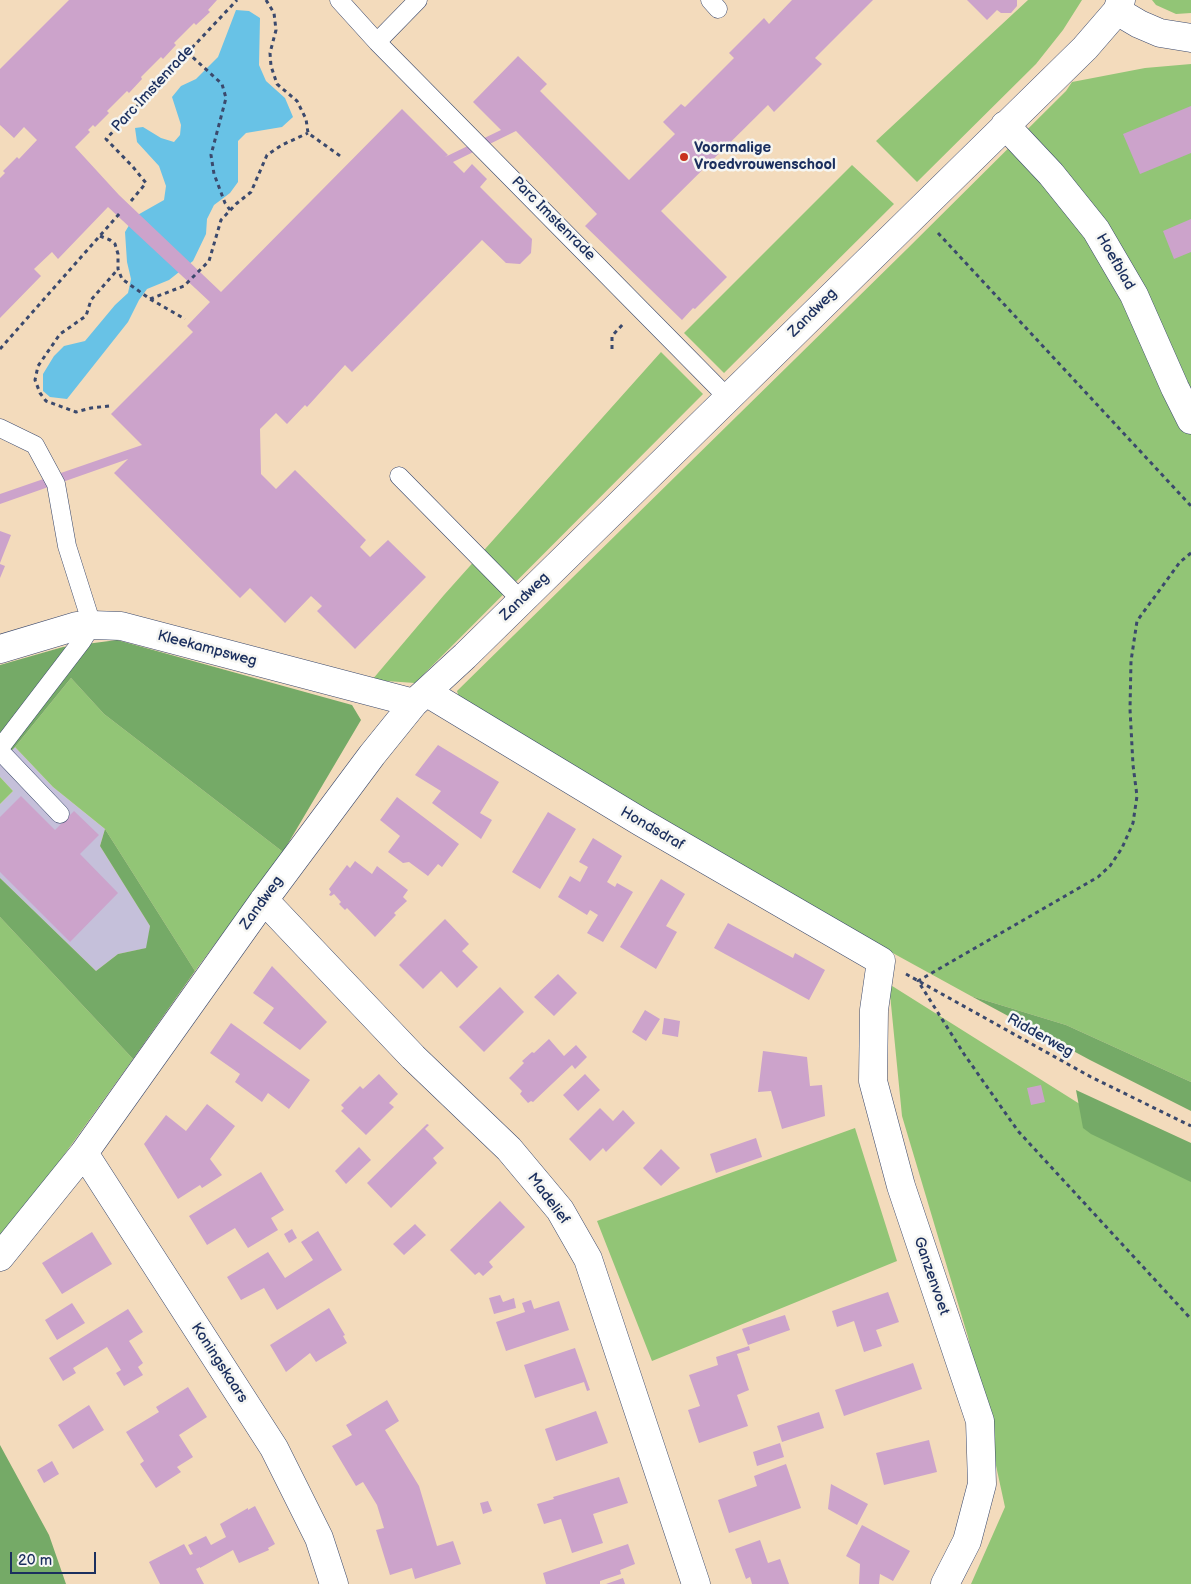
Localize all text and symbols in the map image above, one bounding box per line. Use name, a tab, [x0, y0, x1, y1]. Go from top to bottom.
street label: Parc Imstenrade	[108, 42, 198, 136]
place label: Voormalige Vroedvrouwenschool	[694, 139, 836, 174]
marker: Voormalige Vroedvrouwenschool	[678, 151, 690, 163]
street label: Parc Imstenrade	[507, 173, 599, 265]
street label: Hoefblad	[1092, 231, 1138, 293]
street label: Zandweg	[785, 285, 841, 341]
street label: Zandweg	[497, 569, 553, 625]
street label: Kleekampsweg	[155, 627, 259, 671]
street label: Hondsdraf	[617, 804, 687, 854]
street label: Zandweg	[237, 873, 287, 933]
street label: Ridderweg	[1004, 1010, 1076, 1062]
street label: Madelief	[523, 1170, 573, 1228]
street label: Ganzenvoet	[909, 1235, 953, 1317]
street label: Koningskaars	[187, 1320, 251, 1406]
scale bar	[12, 1542, 99, 1574]
text: 20 m	[18, 1551, 52, 1570]

